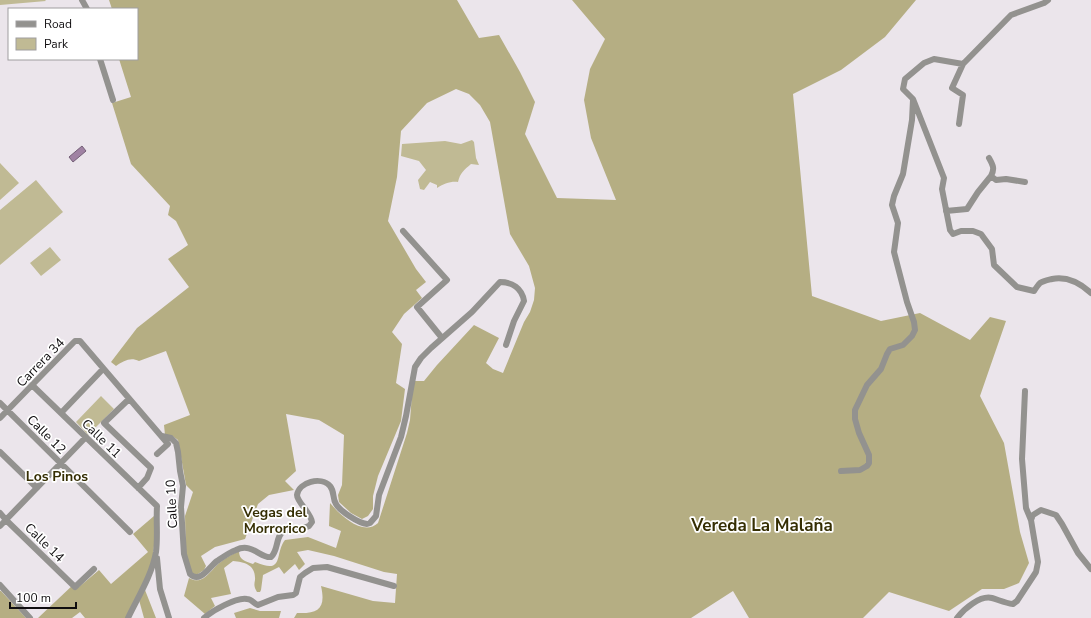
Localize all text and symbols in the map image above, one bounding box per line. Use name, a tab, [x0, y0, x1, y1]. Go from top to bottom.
legend	[8, 8, 138, 60]
text: Road	[44, 16, 72, 32]
text: Park	[44, 36, 69, 52]
street label: Carrera 34	[13, 334, 69, 391]
street label: Calle 12	[23, 411, 70, 458]
street label: Calle 11	[77, 415, 125, 462]
district label: Los Pinos	[26, 467, 88, 486]
street label: Calle 10	[162, 479, 182, 529]
district label: Vegas del Morrorico	[242, 503, 307, 538]
district label: Vereda La Malaña	[690, 514, 833, 537]
street label: Calle 14	[20, 519, 68, 566]
scale bar	[10, 584, 76, 610]
text: 100 m	[16, 590, 51, 606]

